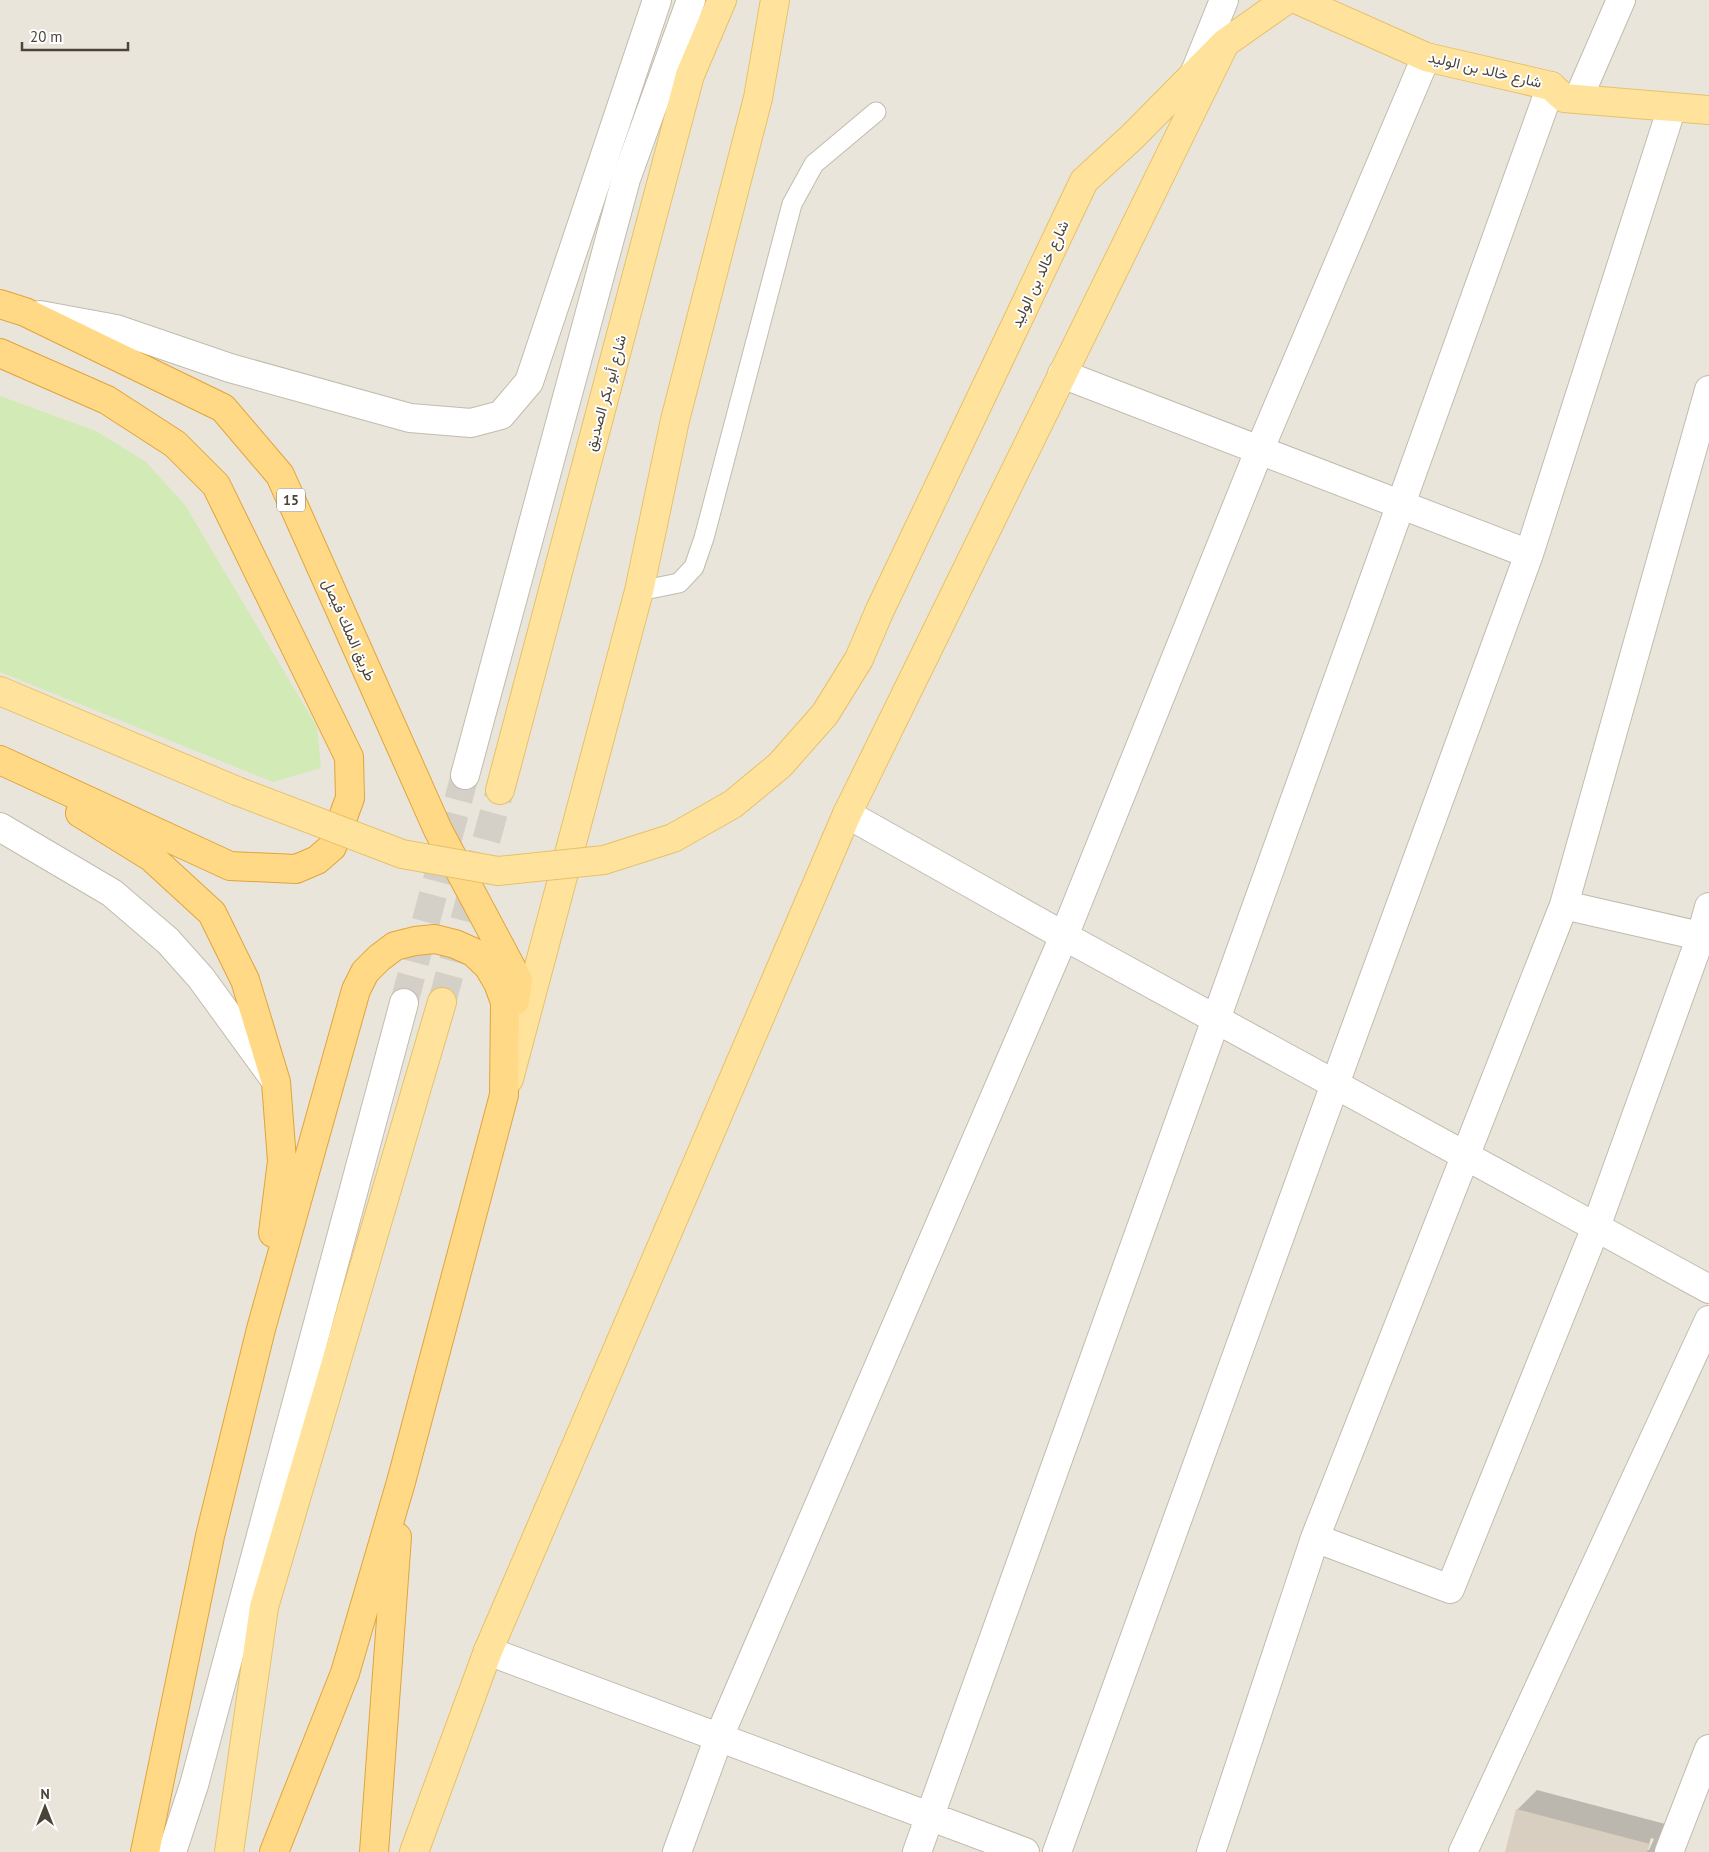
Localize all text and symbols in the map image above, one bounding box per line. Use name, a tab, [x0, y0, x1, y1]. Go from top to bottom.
scale bar	[22, 20, 129, 52]
text: 20 m	[30, 27, 63, 46]
street label: شارع خالد بن الوليد	[1426, 47, 1544, 94]
street label: شارع خالد بن الوليد	[1006, 217, 1075, 331]
street label: شارع أبو بكر الصديق	[581, 333, 632, 454]
road number: 15	[277, 488, 305, 512]
street label: طريق الملك فيصل	[318, 576, 381, 684]
north arrow	[20, 1782, 70, 1832]
text: N	[40, 1785, 50, 1803]

